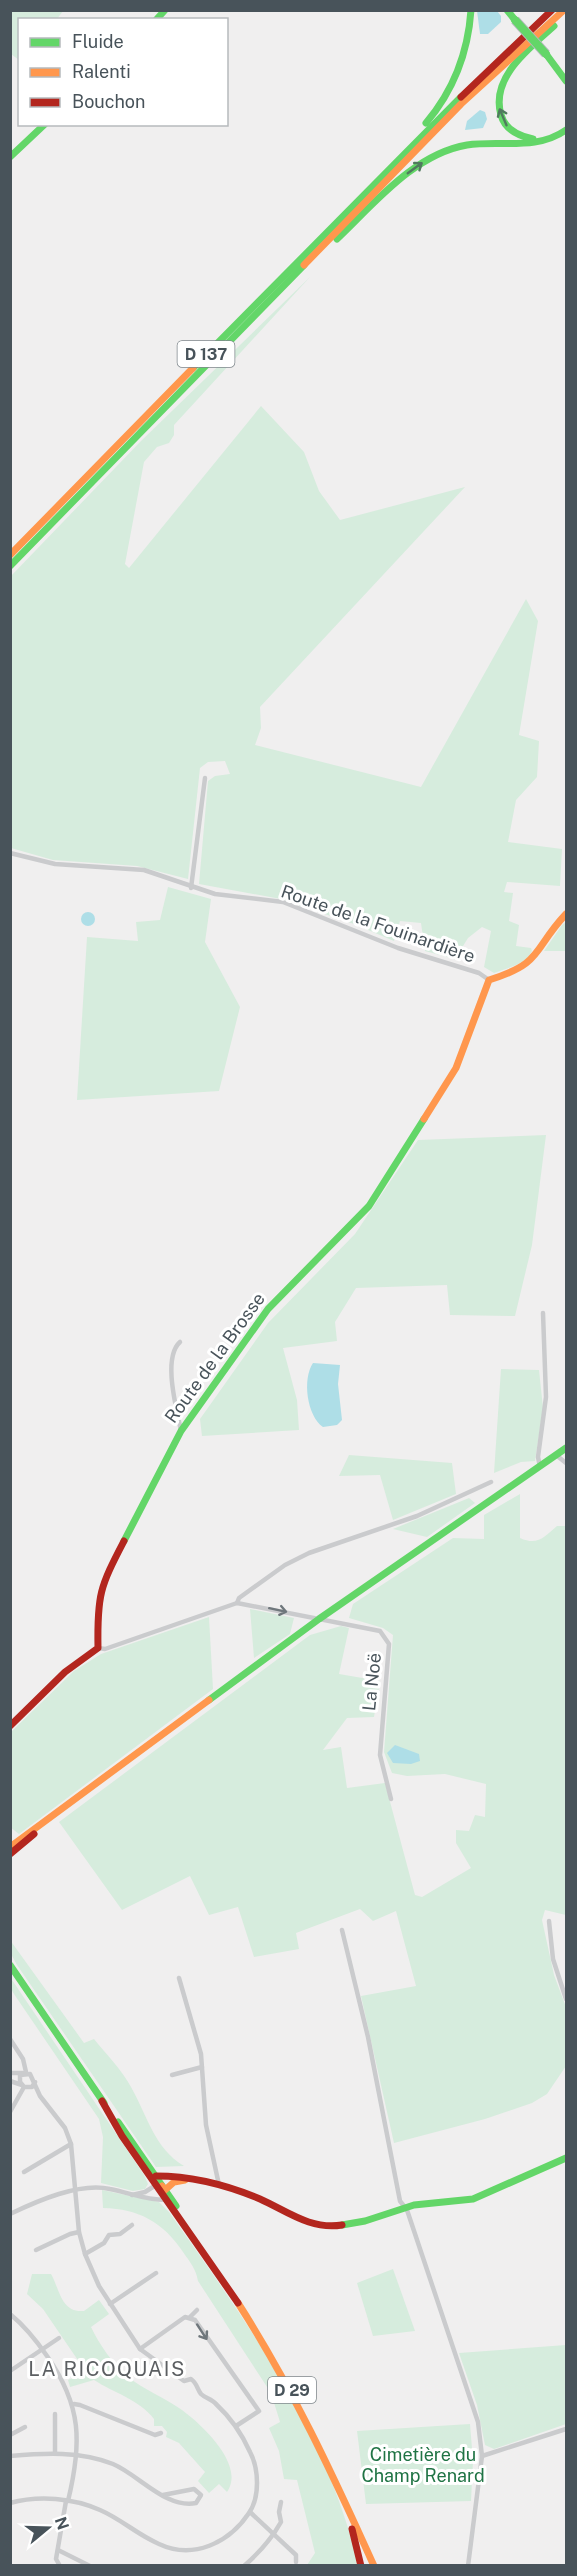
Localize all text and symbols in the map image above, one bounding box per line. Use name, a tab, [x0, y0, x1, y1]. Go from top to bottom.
legend	[18, 18, 228, 126]
text: Fluide	[72, 31, 124, 52]
text: Ralenti	[72, 61, 131, 82]
text: Bouchon	[72, 91, 145, 112]
one-way arrow	[497, 108, 508, 126]
one-way arrow	[407, 162, 423, 174]
road number: D 137	[178, 341, 234, 367]
street label: Route de la Fouinardière	[278, 880, 478, 967]
street label: Route de la Brosse	[160, 1289, 269, 1427]
one-way arrow	[269, 1605, 288, 1617]
street label: La Noë	[358, 1652, 385, 1712]
one-way arrow	[196, 2323, 209, 2340]
district label: LA RICOQUAIS	[28, 2357, 186, 2381]
road number: D 29	[268, 2377, 316, 2403]
park label: Cimetière du Champ Renard	[361, 2444, 485, 2486]
north arrow	[18, 2498, 78, 2558]
text: N	[51, 2514, 73, 2532]

